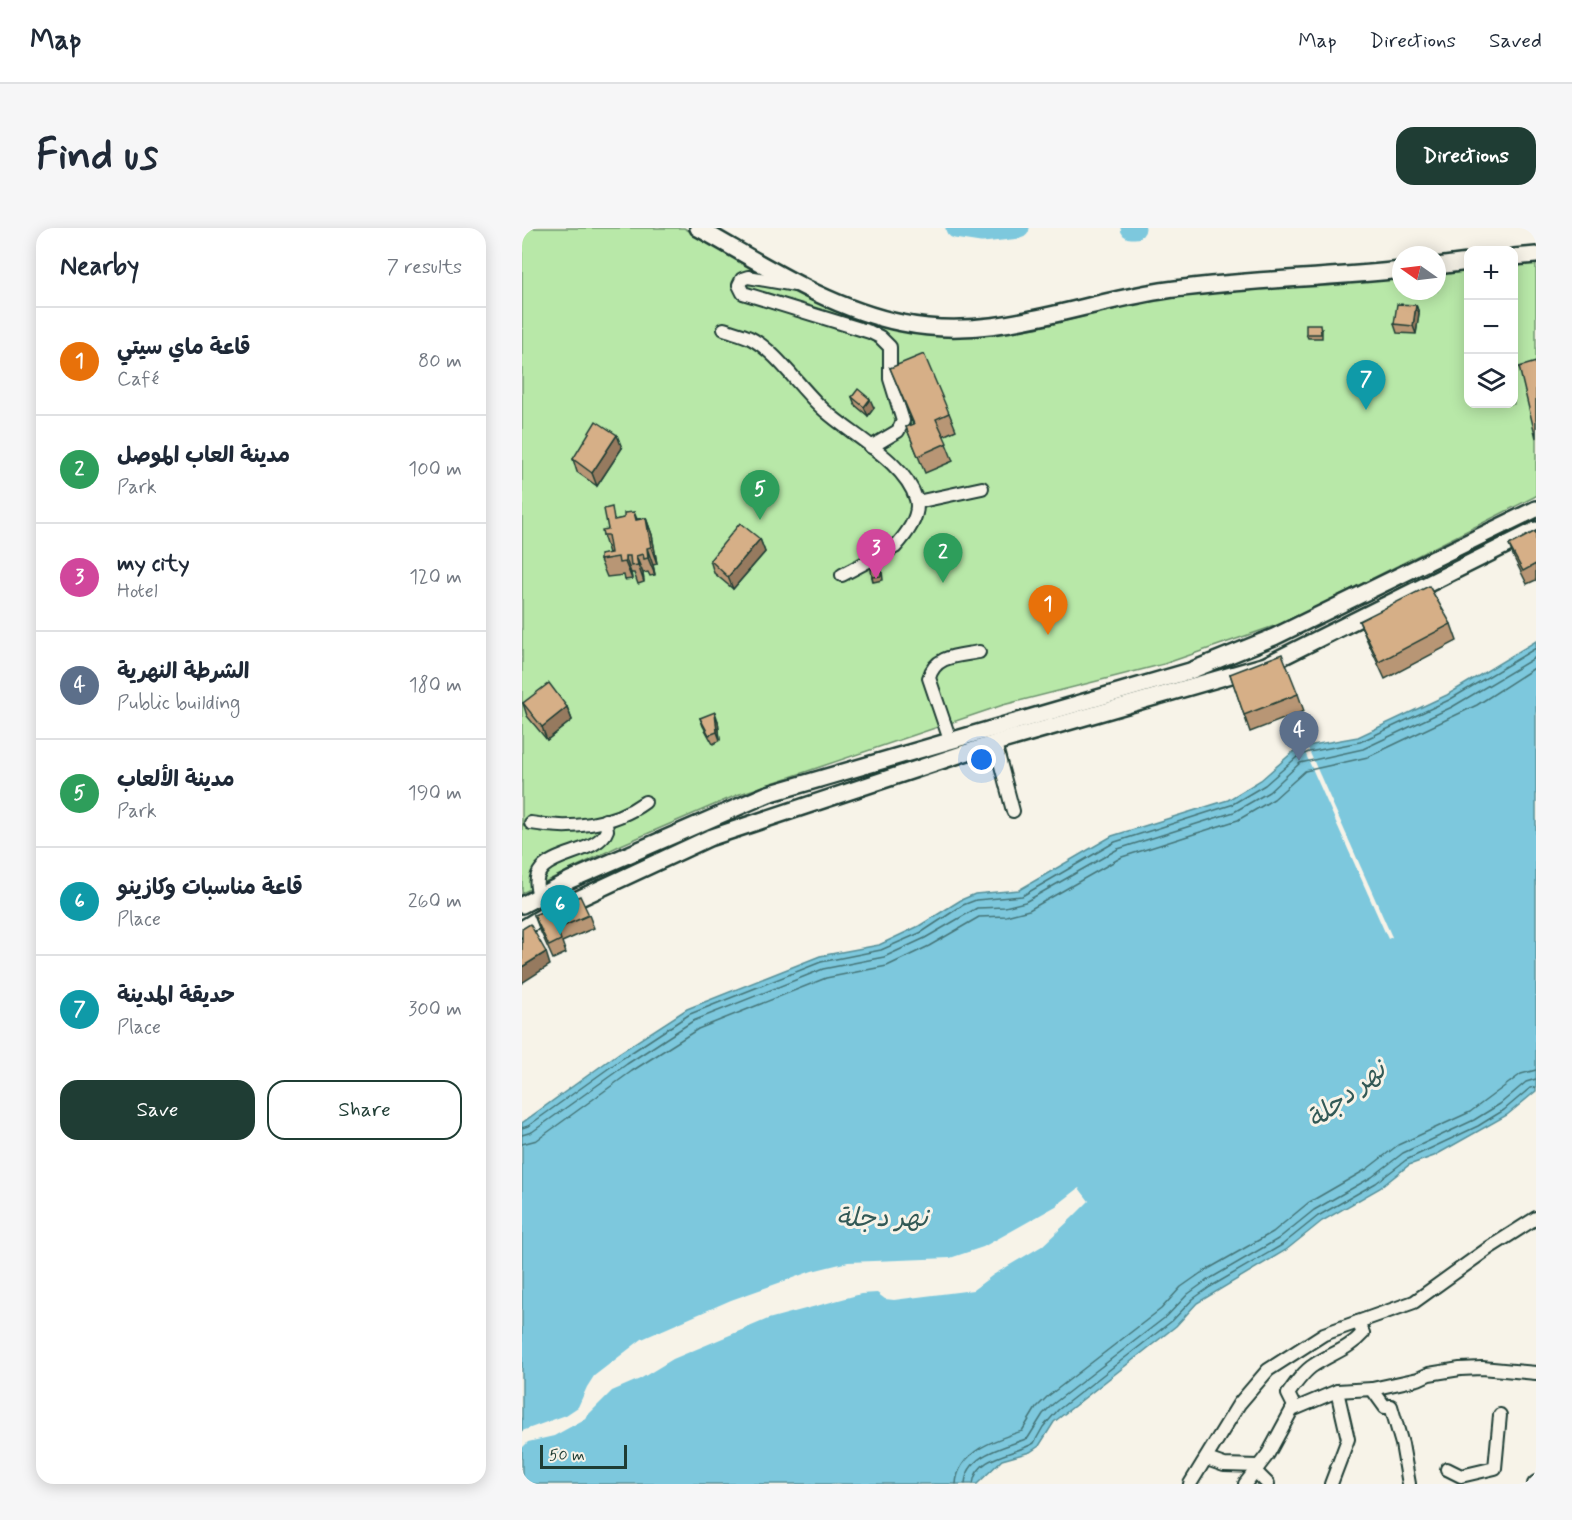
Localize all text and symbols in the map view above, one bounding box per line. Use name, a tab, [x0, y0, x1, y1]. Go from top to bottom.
text: Map	[30, 23, 81, 60]
text: Map	[1298, 27, 1337, 55]
text: Directions	[1370, 27, 1456, 55]
text: Saved	[1489, 27, 1542, 55]
button: Directions	[1396, 127, 1536, 185]
text: Find us	[36, 129, 158, 184]
north arrow	[1392, 246, 1446, 300]
map controls	[1464, 246, 1518, 408]
button: +	[1464, 246, 1518, 300]
text: Nearby	[60, 250, 139, 284]
text: 7 results	[387, 254, 462, 281]
button: −	[1464, 300, 1518, 354]
text: قاعة ماي سيتي	[117, 334, 251, 362]
text: 1	[75, 348, 84, 375]
text: 80 m	[418, 348, 462, 375]
button: layers	[1464, 354, 1518, 408]
pin: 7	[1346, 360, 1386, 410]
text: Café	[117, 366, 159, 393]
text: مدينة العاب الموصل	[117, 442, 290, 470]
text: 2	[75, 456, 84, 483]
text: 100 m	[408, 456, 462, 483]
pin: 5	[740, 470, 780, 520]
text: Park	[117, 474, 157, 501]
pin: 3	[856, 530, 896, 579]
pin: 2	[924, 534, 962, 583]
text: my city	[117, 550, 189, 578]
text: 3	[75, 564, 84, 591]
text: 120 m	[409, 564, 462, 591]
text: Hotel	[117, 578, 158, 605]
pin: 1	[1028, 586, 1068, 635]
text: الشرطة النهرية	[117, 658, 250, 686]
text: 4	[74, 672, 85, 699]
text: 180 m	[409, 672, 462, 699]
text: Public building	[117, 690, 240, 717]
pin: 4	[1280, 712, 1318, 761]
your location	[967, 745, 996, 774]
text: مدينة الألعاب	[117, 766, 235, 794]
text: 5	[74, 780, 86, 807]
text: 190 m	[408, 780, 462, 807]
text: Park	[117, 798, 157, 825]
text: قاعة مناسبات وكازينو	[117, 874, 303, 902]
pin: 6	[540, 886, 579, 935]
text: 6	[74, 888, 85, 915]
text: 260 m	[408, 888, 462, 915]
text: Place	[117, 906, 161, 933]
text: حديقة المدينة	[117, 982, 235, 1010]
text: 7	[73, 996, 86, 1023]
text: 300 m	[408, 996, 462, 1023]
text: Place	[117, 1014, 161, 1041]
water label: نهر دجلة	[1301, 1052, 1396, 1137]
button: Save	[60, 1080, 255, 1140]
button: Share	[267, 1080, 462, 1140]
water label: نهر دجلة	[836, 1202, 931, 1236]
scale bar	[540, 1442, 627, 1470]
text: 50 m	[549, 1445, 585, 1466]

